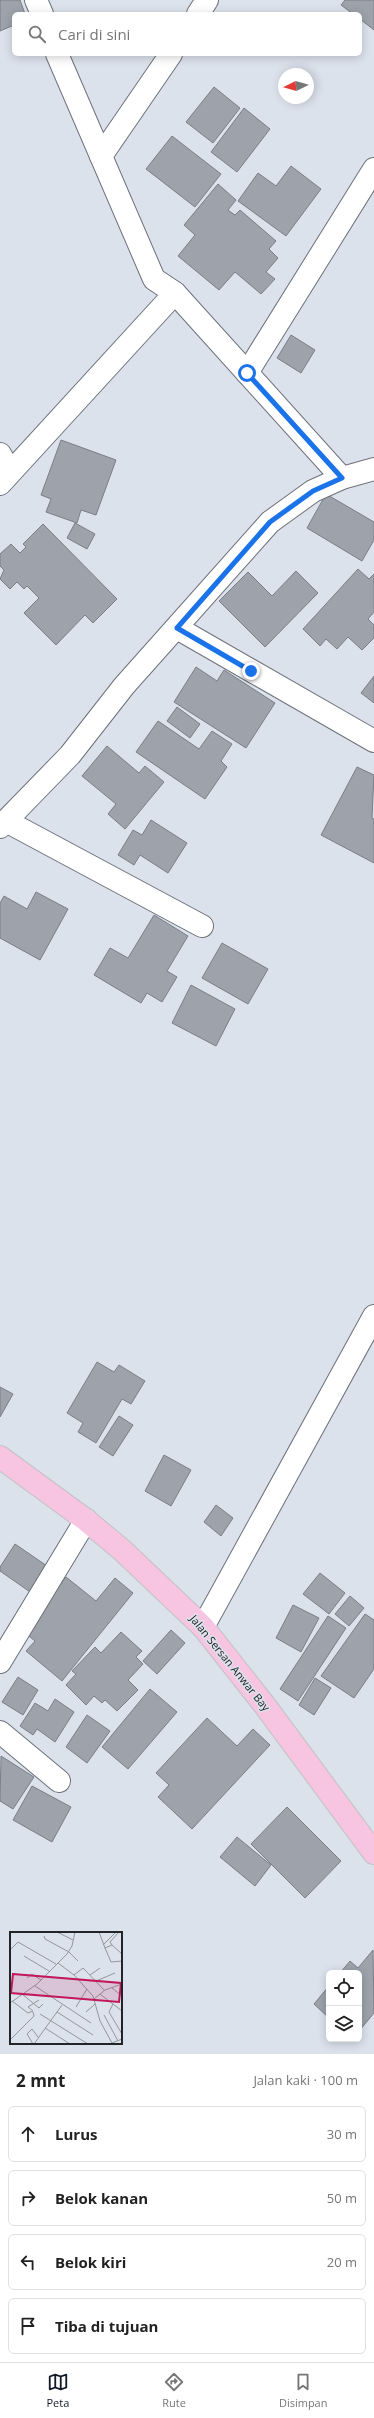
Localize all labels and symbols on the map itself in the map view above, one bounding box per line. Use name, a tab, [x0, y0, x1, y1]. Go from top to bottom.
north arrow	[278, 68, 314, 104]
route start	[238, 364, 256, 382]
route end	[242, 662, 260, 680]
street label: Jalan Sersan Anwar Bay	[186, 1611, 274, 1714]
inset map	[10, 1932, 122, 2044]

